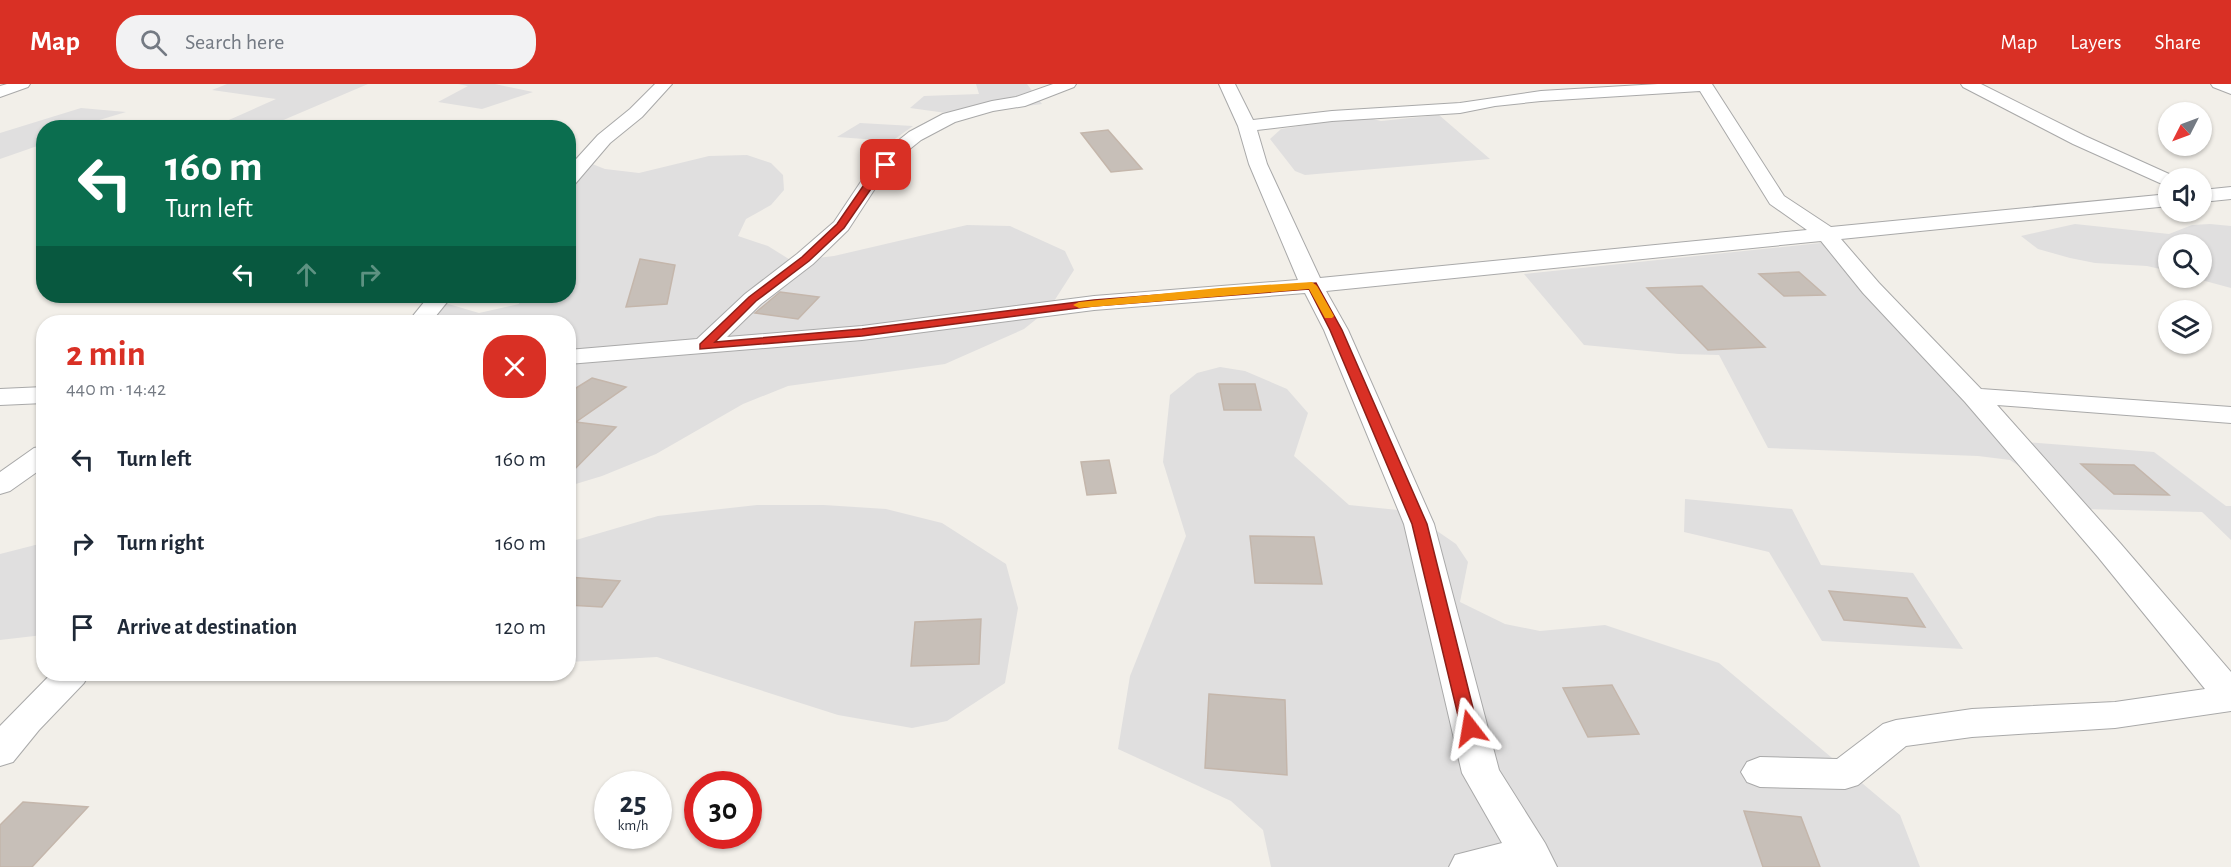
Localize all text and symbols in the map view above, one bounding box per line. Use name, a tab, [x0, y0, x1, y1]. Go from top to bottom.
search box	[116, 15, 536, 69]
icon: search	[137, 26, 170, 59]
text: Map	[30, 28, 80, 56]
text: Search here	[185, 31, 284, 53]
text: Map	[2001, 32, 2037, 53]
text: Layers	[2070, 32, 2121, 53]
text: Share	[2154, 32, 2201, 53]
north arrow	[2158, 102, 2212, 156]
map controls	[2158, 102, 2212, 354]
pin	[860, 139, 911, 190]
icon: left	[66, 144, 144, 222]
text: 160 m	[165, 146, 263, 188]
icon: arrive	[869, 148, 902, 181]
button: sound	[2158, 168, 2212, 222]
text: Turn left	[165, 195, 253, 222]
button: search	[2158, 234, 2212, 288]
icon: left	[227, 258, 260, 291]
icon: ahead	[290, 258, 323, 291]
icon: right	[353, 258, 386, 291]
button: layers	[2158, 300, 2212, 354]
button: close	[483, 335, 546, 398]
text: 2 min	[66, 336, 146, 372]
text: 440 m · 14:42	[66, 379, 166, 399]
icon: left	[66, 443, 99, 476]
text: Turn left	[117, 448, 191, 470]
text: 160 m	[495, 448, 546, 470]
icon: right	[66, 527, 99, 560]
text: Turn right	[117, 532, 204, 554]
text: 160 m	[495, 532, 546, 554]
icon: arrive	[66, 611, 99, 644]
text: Arrive at destination	[117, 616, 297, 638]
text: 120 m	[496, 616, 546, 638]
position arrow	[1438, 696, 1502, 760]
speed limit sign: 30	[684, 771, 762, 849]
text: 25	[619, 788, 647, 818]
text: km/h	[618, 818, 648, 833]

